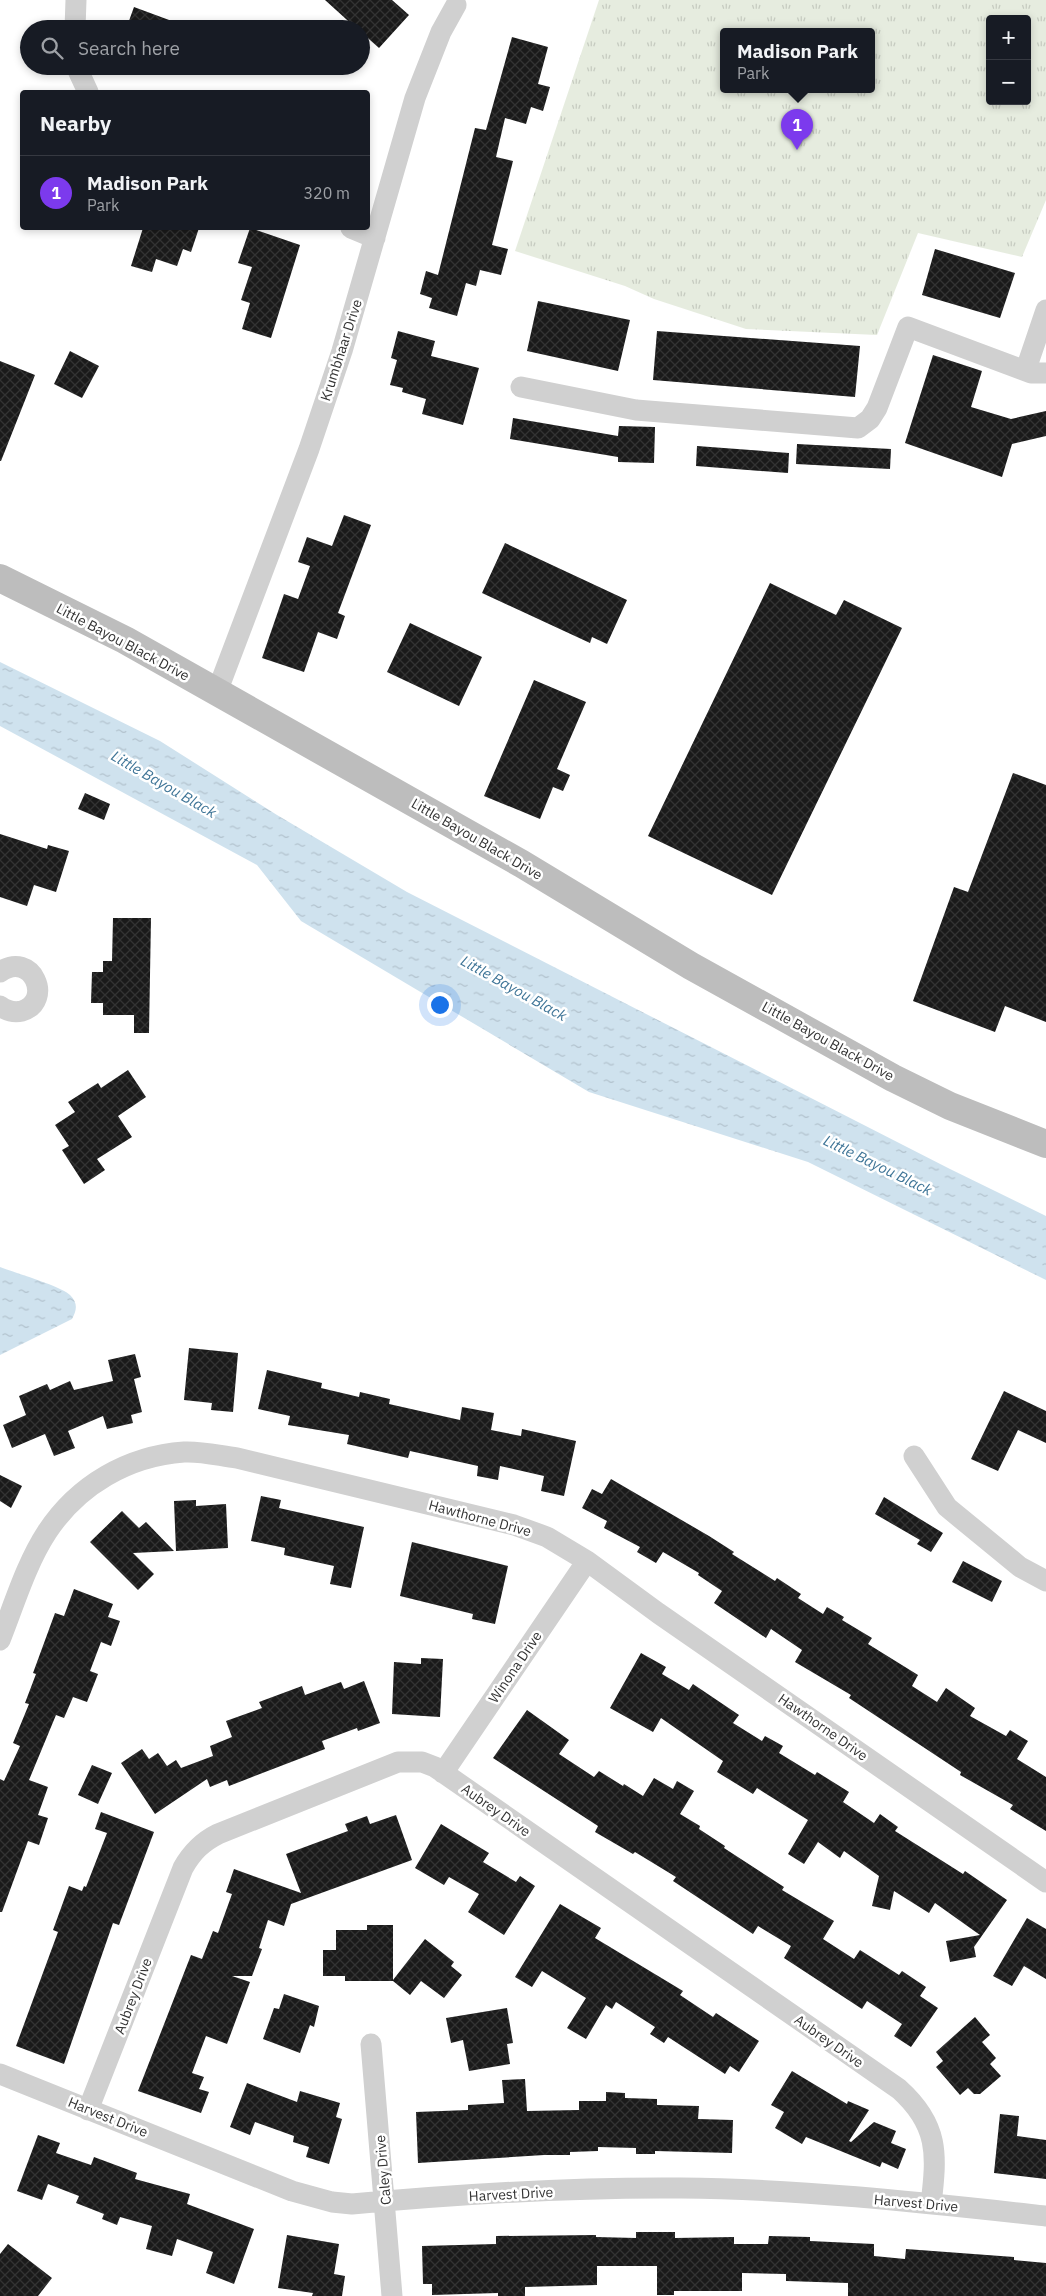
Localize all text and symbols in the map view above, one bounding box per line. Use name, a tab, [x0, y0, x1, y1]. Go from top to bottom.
map controls	[986, 15, 1031, 105]
button: +	[986, 15, 1031, 60]
search box	[20, 20, 370, 75]
popup	[720, 28, 875, 93]
icon: search	[38, 34, 66, 62]
text: Search here	[78, 36, 180, 60]
text: Madison Park	[737, 39, 858, 63]
button: −	[986, 60, 1031, 105]
text: Park	[737, 63, 769, 83]
text: Nearby	[40, 109, 111, 137]
pin: 1	[781, 109, 813, 150]
text: Madison Park	[87, 171, 208, 195]
text: 1	[51, 183, 61, 203]
text: 320 m	[303, 183, 350, 203]
text: Park	[87, 195, 119, 215]
street label: Krumbhaar Drive	[316, 297, 366, 403]
street label: Little Bayou Black Drive	[53, 599, 193, 685]
water label: Little Bayou Black	[108, 746, 220, 822]
street label: Little Bayou Black Drive	[408, 794, 546, 884]
water label: Little Bayou Black	[458, 951, 571, 1025]
your location	[427, 992, 453, 1018]
street label: Little Bayou Black Drive	[759, 997, 897, 1085]
water label: Little Bayou Black	[821, 1130, 936, 1200]
street label: Hawthorne Drive	[427, 1496, 534, 1540]
street label: Winona Drive	[484, 1627, 546, 1706]
street label: Hawthorne Drive	[775, 1689, 872, 1765]
street label: Aubrey Drive	[458, 1780, 534, 1841]
street label: Aubrey Drive	[110, 1955, 156, 2037]
street label: Aubrey Drive	[791, 2011, 867, 2072]
street label: Harvest Drive	[65, 2093, 151, 2141]
street label: Caley Drive	[371, 2134, 395, 2206]
street label: Harvest Drive	[468, 2183, 554, 2205]
street label: Harvest Drive	[873, 2190, 959, 2216]

